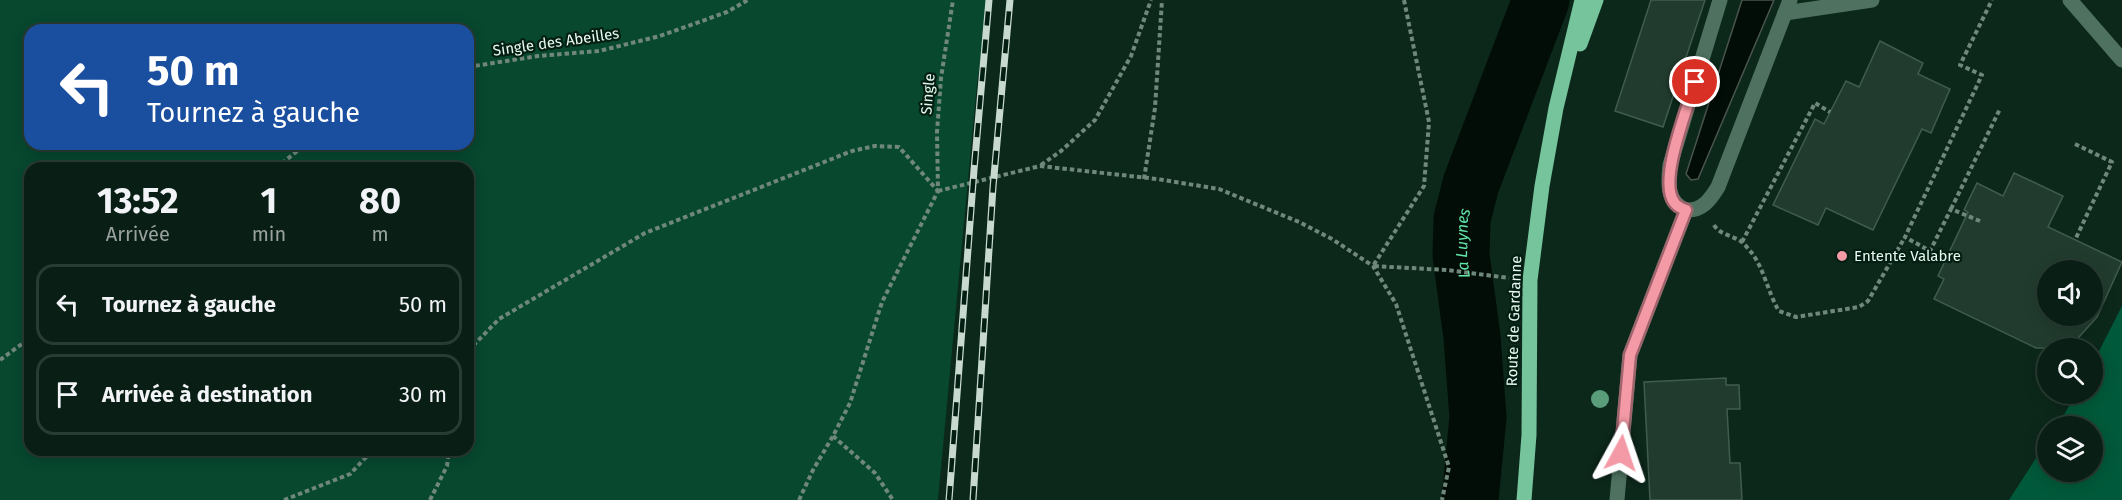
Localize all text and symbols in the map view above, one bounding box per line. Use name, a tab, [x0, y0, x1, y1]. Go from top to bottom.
street label: Single des Abeilles	[492, 24, 620, 60]
text: 50 m	[147, 46, 240, 96]
icon: left	[48, 48, 126, 126]
pin	[1669, 56, 1720, 107]
icon: arrive	[1678, 65, 1711, 98]
street label: Single	[917, 73, 939, 115]
text: Tournez à gauche	[147, 97, 360, 129]
text: 13:52	[97, 179, 179, 223]
text: 1	[261, 179, 277, 223]
text: 80	[359, 179, 401, 223]
water label: La Luynes	[1451, 206, 1474, 280]
text: Arrivée	[106, 222, 170, 246]
text: min	[252, 222, 286, 246]
text: m	[372, 222, 389, 246]
place label: Entente Valabre	[1854, 247, 1961, 265]
marker: Entente Valabre	[1835, 249, 1849, 263]
street label: Route de Gardanne	[1503, 255, 1525, 387]
map controls	[2037, 260, 2103, 482]
button: sound	[2037, 260, 2103, 326]
icon: left	[51, 288, 84, 321]
text: Tournez à gauche	[102, 291, 276, 318]
text: 50 m	[399, 291, 447, 318]
button: search	[2037, 338, 2103, 404]
icon: arrive	[51, 378, 84, 411]
text: Arrivée à destination	[102, 381, 312, 408]
text: 30 m	[399, 381, 447, 408]
button: layers	[2037, 416, 2103, 482]
position arrow	[1589, 421, 1653, 485]

